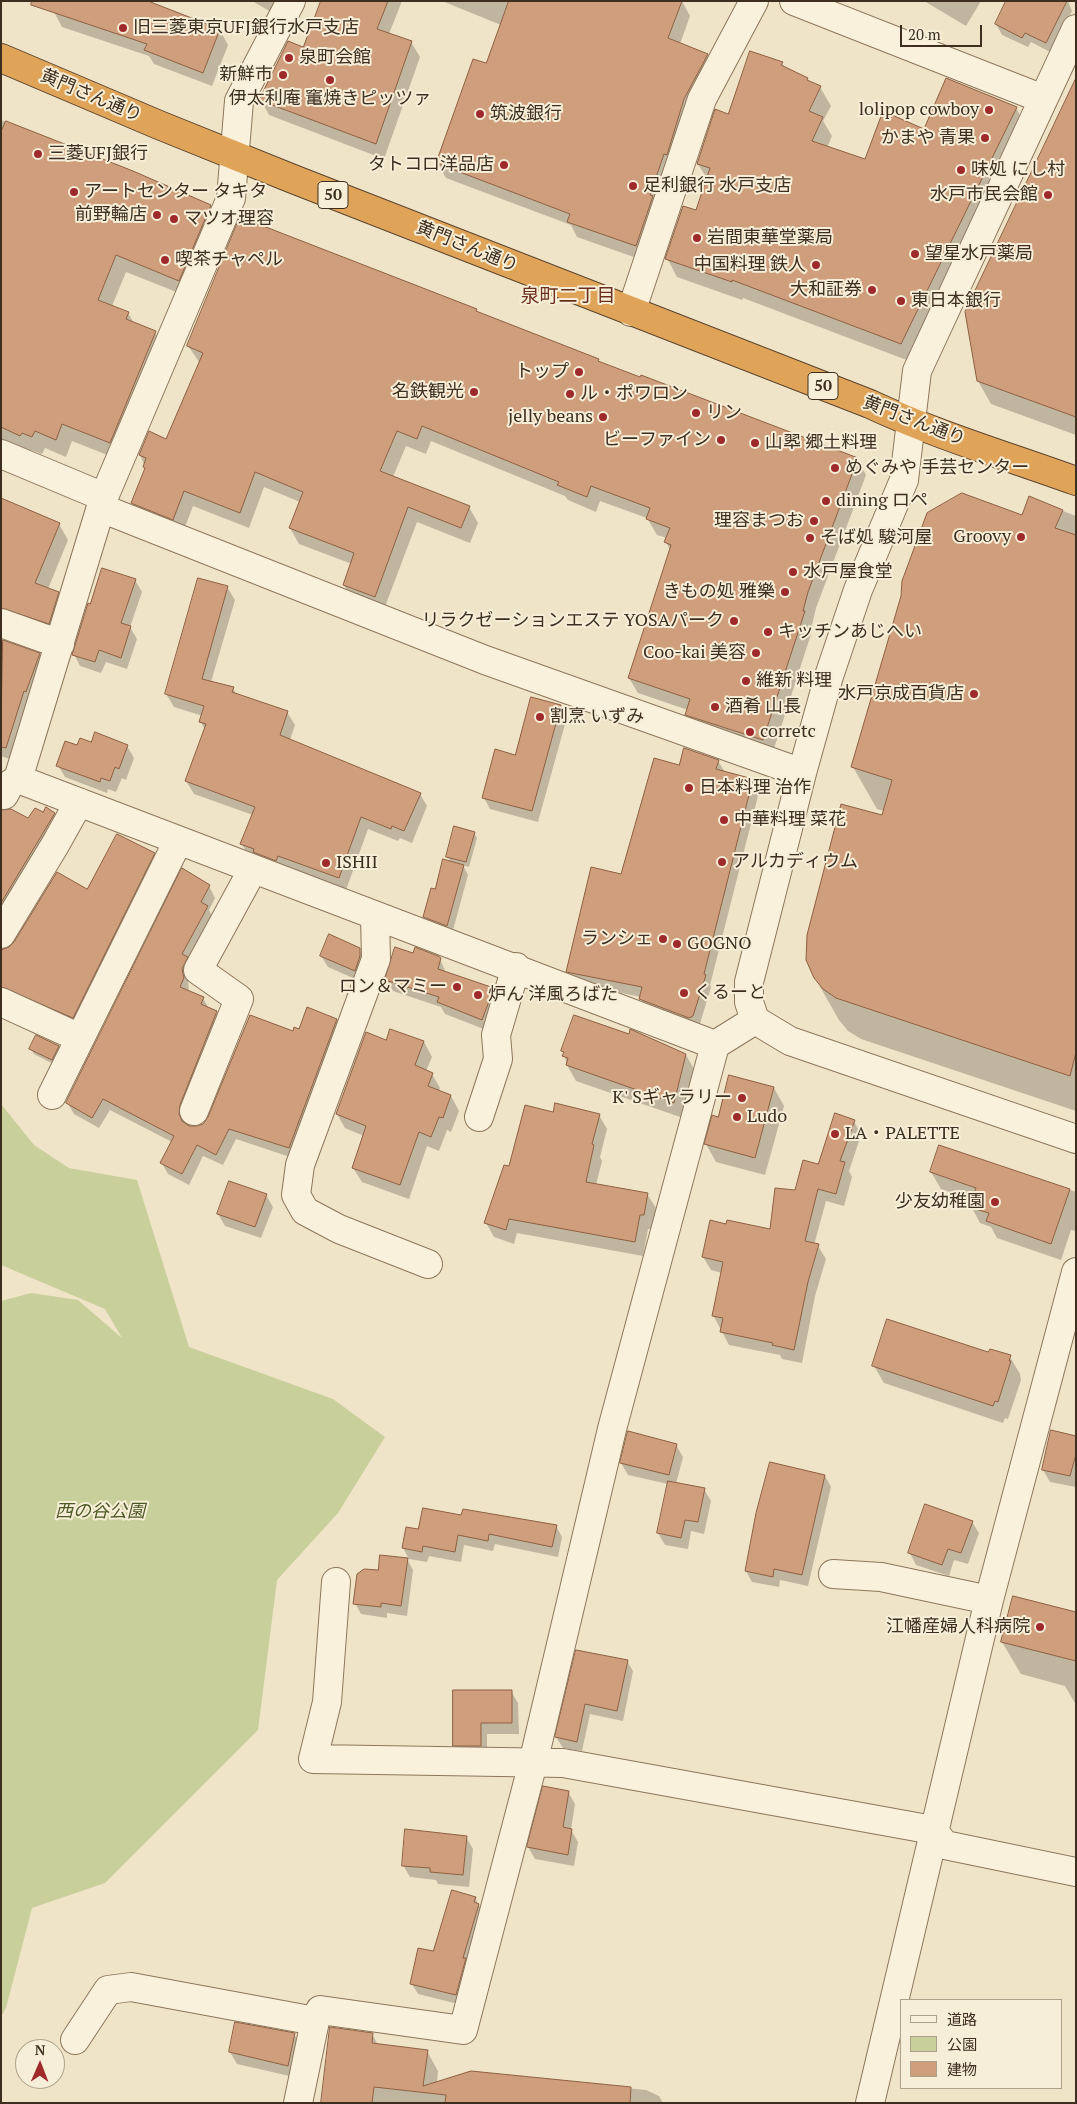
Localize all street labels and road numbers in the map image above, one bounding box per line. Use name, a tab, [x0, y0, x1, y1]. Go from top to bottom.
street label: 黄門さん通り	[37, 65, 145, 127]
road number: 50	[318, 182, 348, 208]
street label: 黄門さん通り	[413, 217, 521, 277]
road number: 50	[808, 372, 838, 400]
street label: 黄門さん通り	[860, 392, 968, 450]

